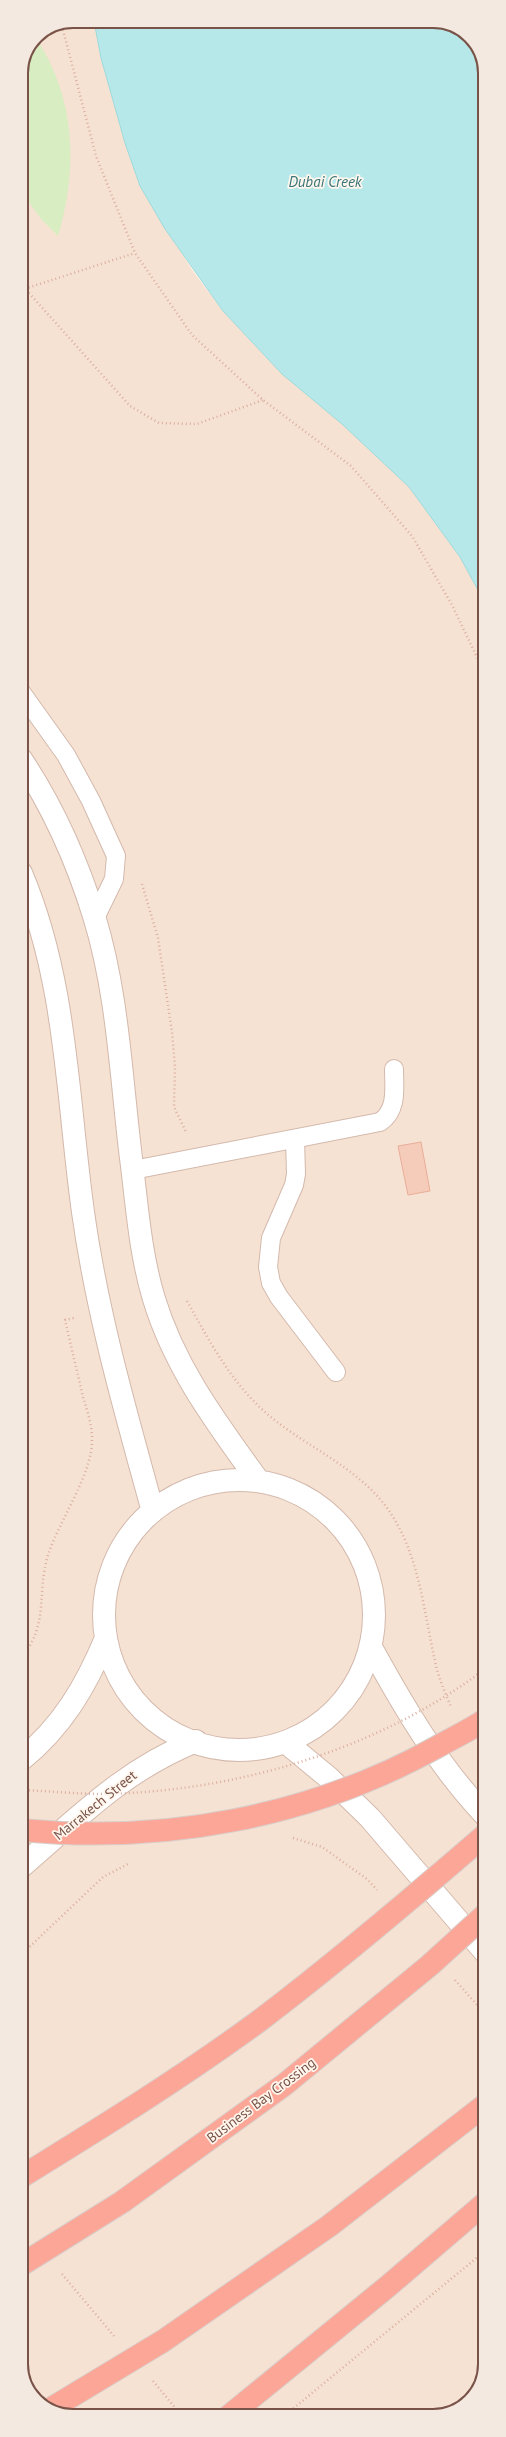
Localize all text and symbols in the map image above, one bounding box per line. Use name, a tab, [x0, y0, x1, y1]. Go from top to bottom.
water label: Dubai Creek	[288, 172, 363, 191]
street label: Marrakech Street	[50, 1766, 140, 1844]
street label: Business Bay Crossing	[203, 2053, 319, 2147]

